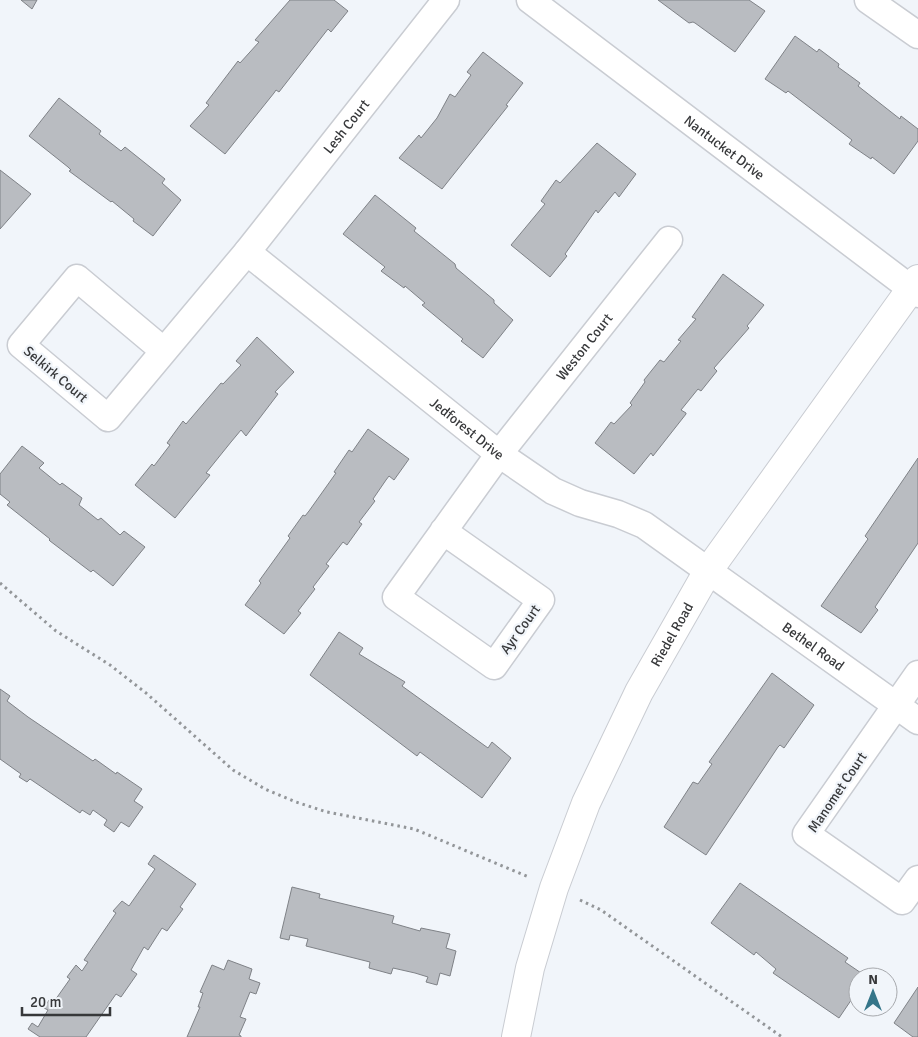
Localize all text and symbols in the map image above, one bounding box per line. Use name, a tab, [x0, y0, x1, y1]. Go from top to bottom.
street label: Lesh Court	[320, 96, 373, 157]
street label: Nantucket Drive	[681, 112, 768, 184]
street label: Weston Court	[553, 310, 617, 384]
street label: Selkirk Court	[20, 343, 91, 406]
street label: Jedforest Drive	[426, 394, 507, 464]
street label: Riedel Road	[647, 600, 697, 670]
street label: Ayr Court	[497, 601, 544, 657]
street label: Bethel Road	[779, 619, 847, 674]
street label: Manomet Court	[804, 749, 871, 836]
north arrow	[848, 967, 898, 1017]
text: N	[868, 971, 878, 988]
scale bar	[22, 984, 110, 1016]
text: 20 m	[30, 993, 61, 1011]

